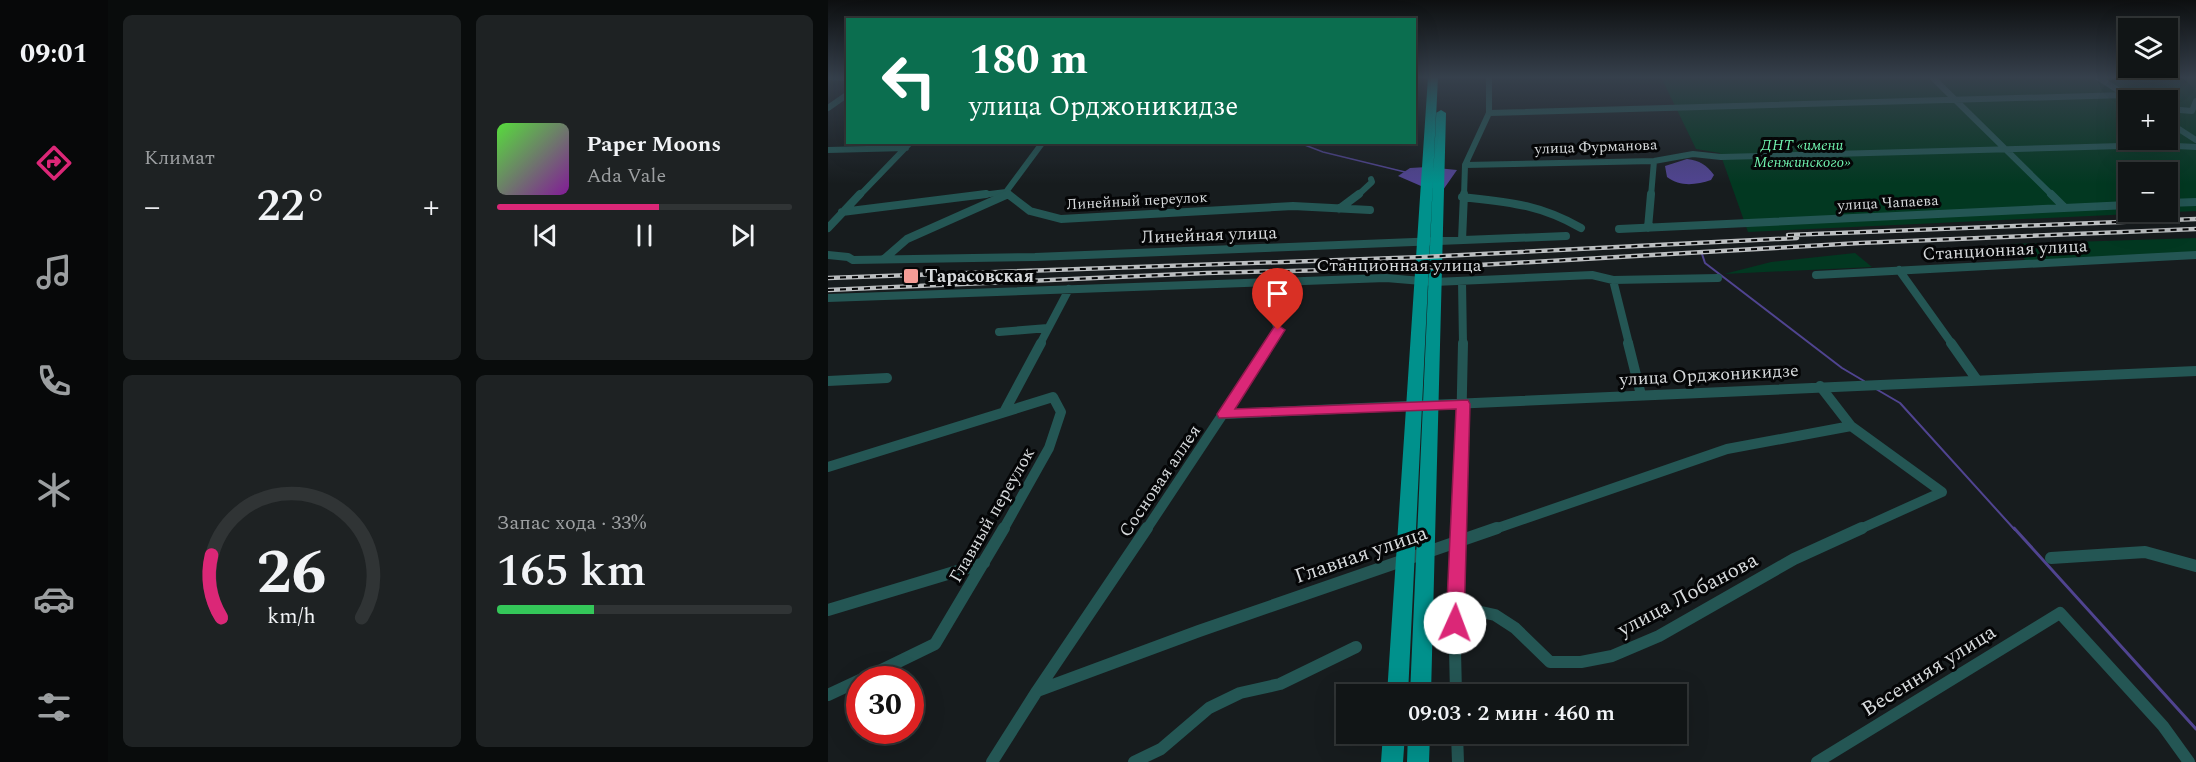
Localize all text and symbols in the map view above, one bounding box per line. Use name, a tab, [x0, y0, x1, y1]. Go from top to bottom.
map controls	[2118, 18, 2178, 222]
button: layers	[2118, 18, 2178, 78]
text: 180 m	[969, 29, 1088, 92]
text: 09:01	[20, 33, 88, 75]
icon: left	[870, 42, 948, 120]
text: улица Орджоникидзе	[969, 86, 1238, 128]
button: +	[2118, 90, 2178, 150]
text: Paper Moons	[587, 128, 721, 161]
street label: улица Фурманова	[1533, 133, 1658, 161]
park label: ДНТ «имени Менжинского»	[1754, 134, 1851, 174]
icon: directions	[33, 142, 75, 184]
text: Климат	[144, 143, 215, 173]
text: Ada Vale	[587, 161, 666, 191]
button: −	[2118, 162, 2178, 222]
text: 22°	[256, 172, 327, 241]
text: −	[144, 182, 161, 232]
text: +	[423, 182, 440, 232]
street label: Линейный переулок	[1066, 186, 1208, 216]
street label: улица Чапаева	[1836, 189, 1940, 217]
icon: previous	[529, 219, 562, 252]
icon: pause	[628, 219, 661, 252]
icon: next	[726, 219, 759, 252]
street label: Линейная улица	[1141, 219, 1278, 251]
street label: Станционная улица	[1922, 232, 2088, 268]
icon: music	[33, 251, 75, 293]
street label: Станционная улица	[1316, 252, 1482, 279]
place label: Тарасовская	[925, 263, 1034, 290]
marker: Тарасовская	[902, 267, 920, 285]
pin	[1252, 268, 1303, 330]
icon: arrive	[1261, 277, 1294, 310]
street label: улица Орджоникидзе	[1618, 357, 1799, 393]
icon: phone	[33, 360, 75, 402]
street label: Сосновая аллея	[1112, 419, 1208, 543]
street label: Главный переулок	[942, 442, 1042, 588]
icon: climate	[33, 469, 75, 511]
text: Запас хода · 33%	[497, 508, 646, 538]
street label: Главная улица	[1290, 517, 1433, 593]
text: 26	[257, 526, 327, 621]
text: 165 km	[497, 537, 646, 606]
street label: улица Лобанова	[1611, 544, 1765, 646]
icon: car	[33, 578, 75, 620]
position arrow	[1423, 591, 1487, 655]
text: km/h	[268, 600, 316, 633]
street label: Весенняя улица	[1855, 616, 2003, 725]
speed limit sign: 30	[846, 666, 924, 744]
icon: filters	[33, 686, 75, 728]
text: 09:03 · 2 мин · 460 m	[1408, 697, 1615, 730]

